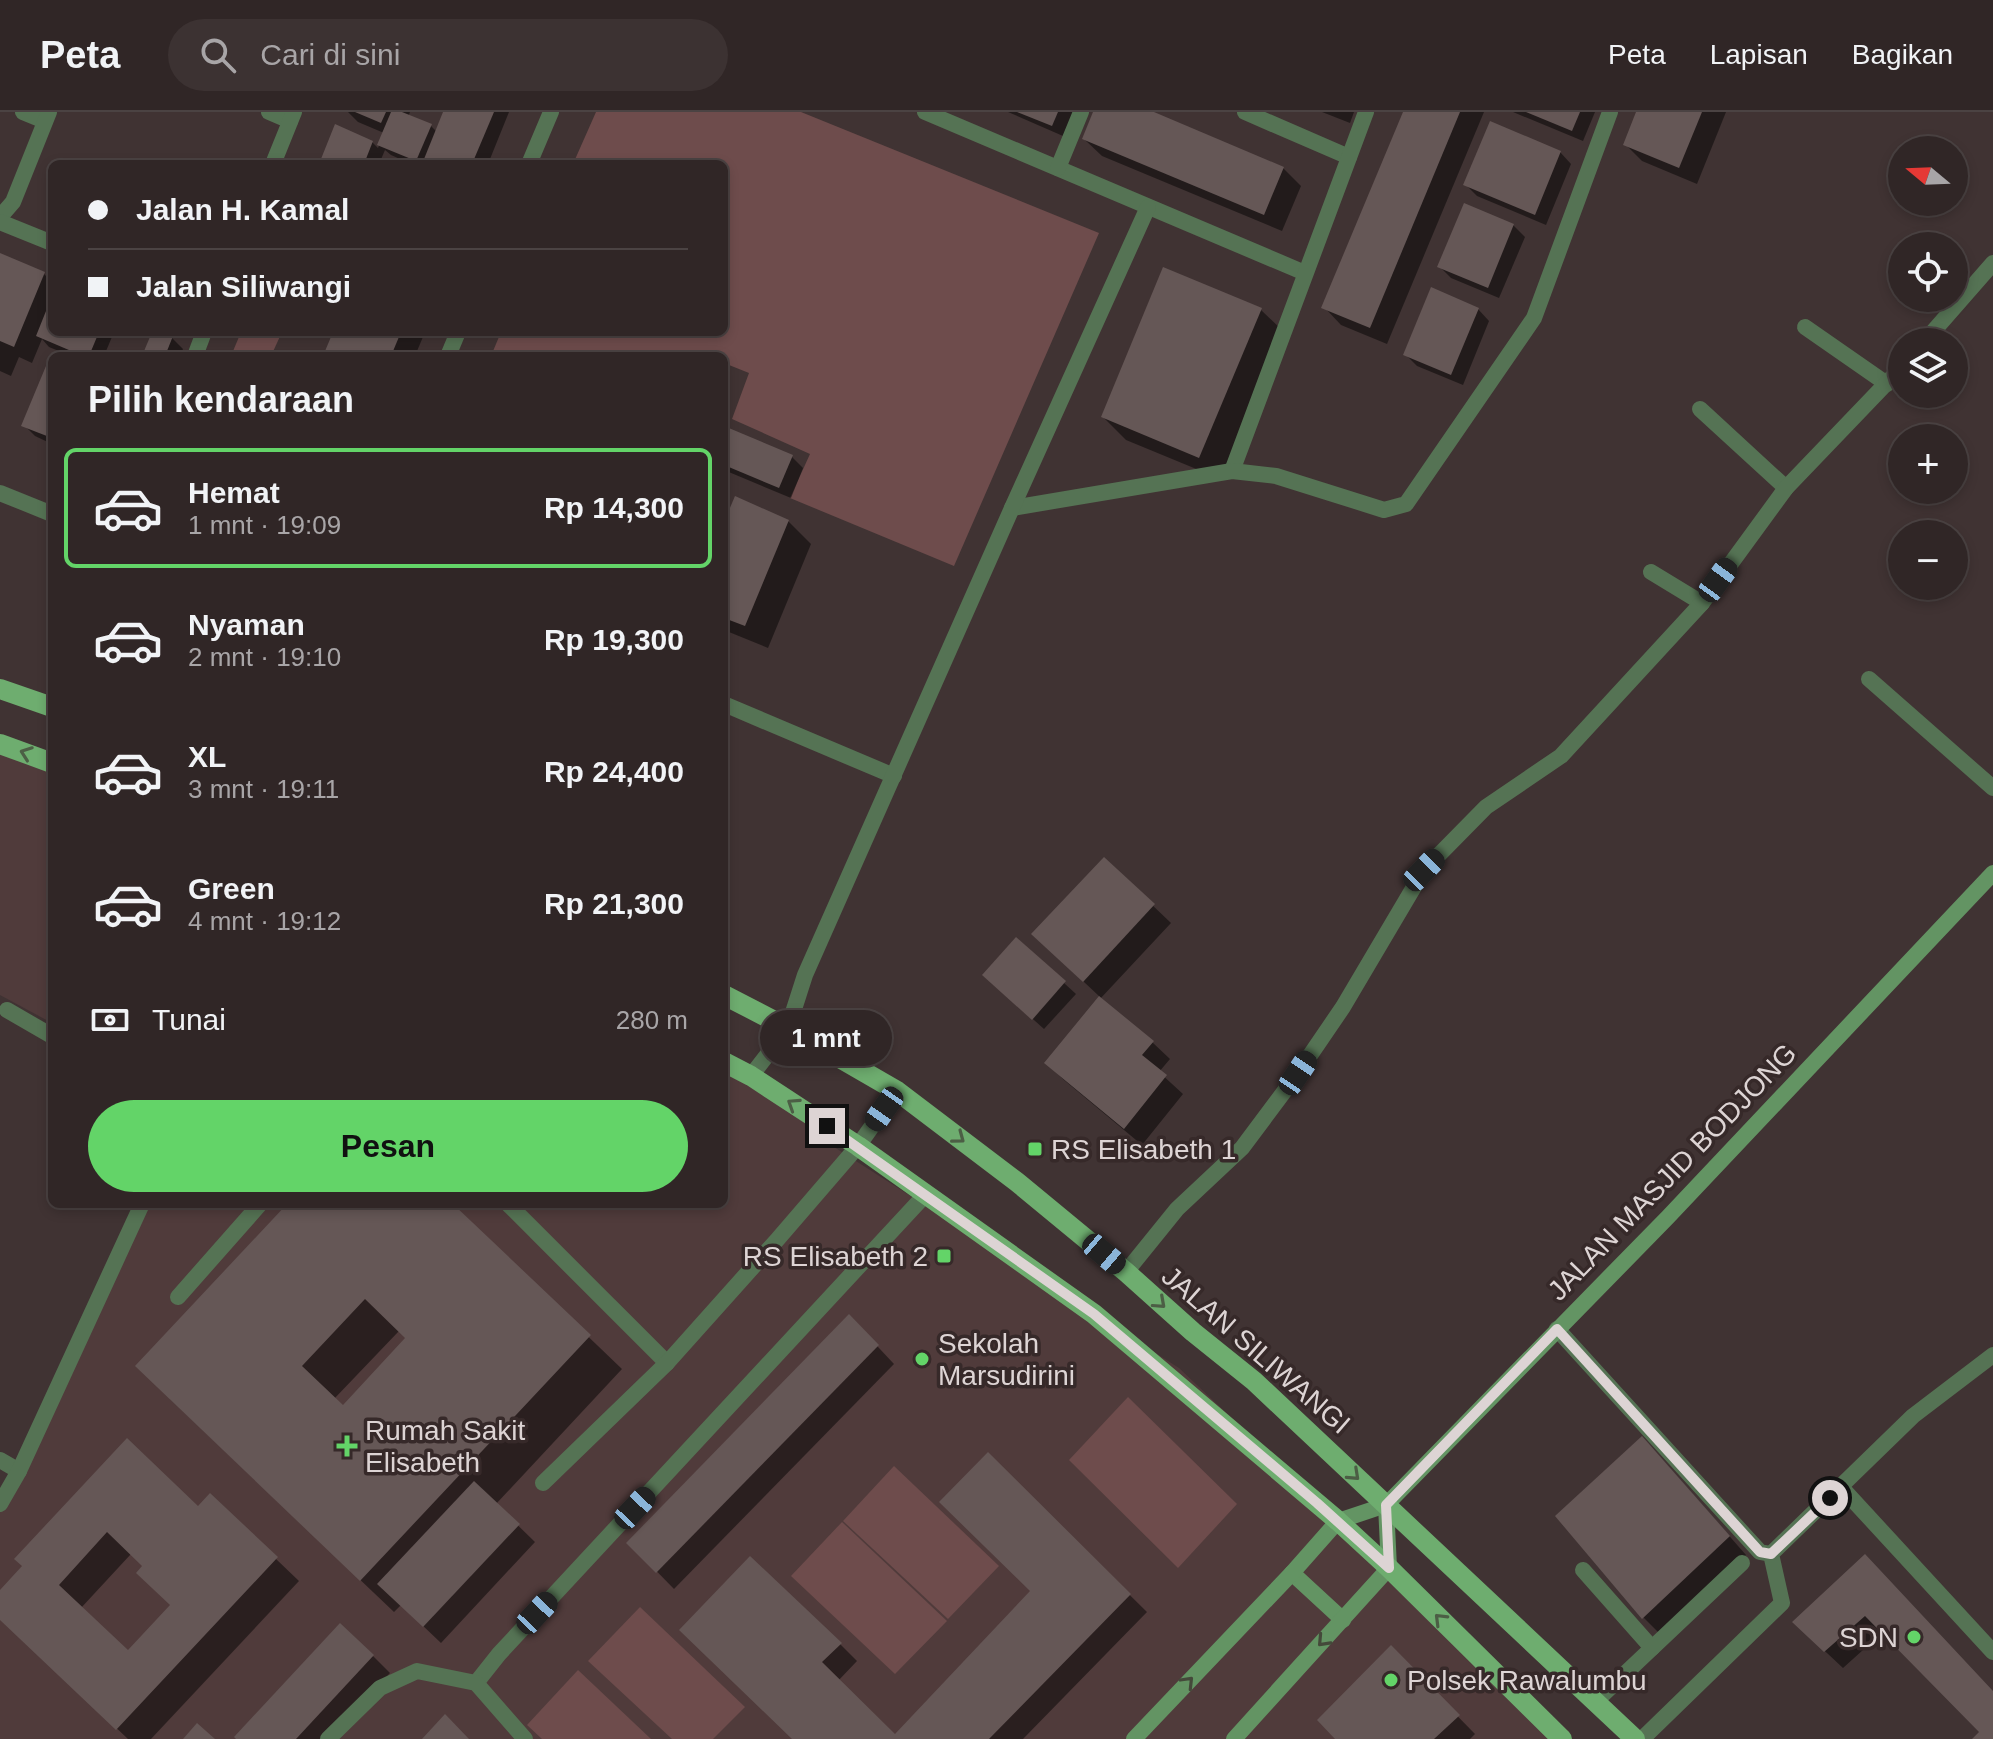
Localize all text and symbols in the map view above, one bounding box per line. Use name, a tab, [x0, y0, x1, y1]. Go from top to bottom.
search box	[168, 19, 728, 91]
icon: search	[196, 33, 240, 77]
text: Peta	[40, 34, 120, 76]
text: Cari di sini	[260, 38, 400, 71]
text: Peta	[1608, 39, 1666, 70]
text: Lapisan	[1710, 39, 1808, 70]
text: Bagikan	[1852, 39, 1953, 70]
north arrow	[1888, 136, 1968, 216]
map controls	[1888, 136, 1968, 600]
text: Jalan H. Kamal	[136, 193, 349, 226]
button: locate	[1888, 232, 1968, 312]
text: Jalan Siliwangi	[136, 270, 351, 303]
button: layers	[1888, 328, 1968, 408]
text: Pilih kendaraan	[88, 379, 354, 420]
button: +	[1888, 424, 1968, 504]
icon: car	[92, 472, 164, 544]
text: Hemat	[188, 476, 280, 509]
text: Rp 14,300	[544, 491, 684, 524]
text: 1 mnt · 19:09	[188, 510, 341, 540]
button: −	[1888, 520, 1968, 600]
car	[1694, 554, 1742, 606]
icon: car	[92, 604, 164, 676]
text: Nyaman	[188, 608, 305, 641]
text: Rp 19,300	[544, 623, 684, 656]
text: 2 mnt · 19:10	[188, 642, 341, 672]
icon: car	[92, 736, 164, 808]
text: XL	[188, 740, 226, 773]
one-way arrow	[20, 747, 34, 763]
text: Rp 24,400	[544, 755, 684, 788]
text: 3 mnt · 19:11	[188, 774, 339, 804]
car	[1399, 844, 1449, 896]
icon: car	[92, 868, 164, 940]
text: Green	[188, 872, 275, 905]
text: Rp 21,300	[544, 887, 684, 920]
text: 4 mnt · 19:12	[188, 906, 341, 936]
icon: cash	[88, 998, 132, 1042]
text: Tunai	[152, 1003, 226, 1036]
text: 280 m	[616, 1005, 688, 1035]
callout: 1 mnt	[761, 1010, 893, 1066]
text: 1 mnt	[791, 1023, 861, 1053]
street label: JALAN MASJID BODJONG	[1541, 1038, 1803, 1306]
car	[1275, 1046, 1321, 1100]
car	[860, 1082, 908, 1136]
one-way arrow	[787, 1098, 801, 1113]
button: Pesan	[88, 1100, 688, 1192]
route end	[809, 1108, 845, 1144]
one-way arrow	[950, 1129, 965, 1143]
place label: RS Elisabeth 1	[1051, 1134, 1236, 1165]
marker: RS Elisabeth 1	[1026, 1140, 1044, 1158]
car	[1078, 1229, 1130, 1279]
place label: RS Elisabeth 2	[743, 1241, 928, 1272]
marker: RS Elisabeth 2	[935, 1247, 953, 1265]
street label: JALAN SILIWANGI	[1156, 1260, 1356, 1440]
one-way arrow	[1150, 1293, 1165, 1307]
place label: Sekolah Marsudirini	[938, 1328, 1075, 1391]
marker: Sekolah Marsudirini	[913, 1350, 931, 1368]
place label: Rumah Sakit Elisabeth	[365, 1415, 526, 1478]
marker: Rumah Sakit Elisabeth	[336, 1435, 358, 1457]
one-way arrow	[1345, 1466, 1359, 1481]
route start	[1812, 1480, 1848, 1516]
car	[610, 1482, 660, 1534]
car	[512, 1587, 562, 1639]
one-way arrow	[1435, 1614, 1449, 1629]
place label: SDN	[1839, 1622, 1898, 1653]
marker: SDN	[1905, 1628, 1923, 1646]
one-way arrow	[1319, 1632, 1333, 1647]
place label: Polsek Rawalumbu	[1407, 1665, 1647, 1696]
marker: Polsek Rawalumbu	[1382, 1671, 1400, 1689]
one-way arrow	[1179, 1677, 1193, 1692]

